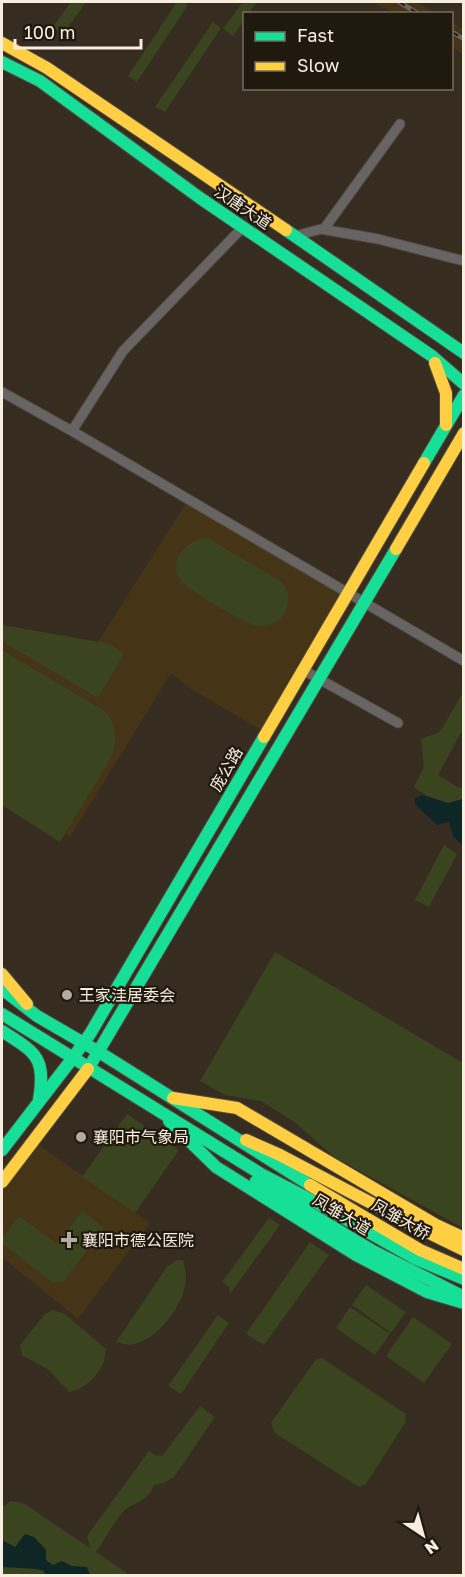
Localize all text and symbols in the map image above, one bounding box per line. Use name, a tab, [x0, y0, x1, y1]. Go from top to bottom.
scale bar	[15, 12, 141, 50]
legend	[243, 12, 453, 90]
text: 100 m	[24, 21, 75, 43]
text: Fast	[297, 24, 334, 46]
text: Slow	[297, 54, 340, 76]
street label: 汉唐大道	[211, 181, 275, 233]
street label: 庞公路	[205, 743, 247, 795]
place label: 王家洼居委会	[79, 985, 175, 1005]
marker: 王家洼居委会	[60, 988, 74, 1002]
place label: 襄阳市气象局	[93, 1127, 189, 1147]
marker: 襄阳市气象局	[74, 1130, 88, 1144]
street label: 凤雏大道	[309, 1189, 375, 1239]
street label: 凤雏大桥	[368, 1194, 434, 1244]
place label: 襄阳市德公医院	[82, 1230, 194, 1250]
marker: 襄阳市德公医院	[60, 1231, 78, 1249]
north arrow	[393, 1505, 453, 1565]
text: N	[421, 1535, 443, 1559]

